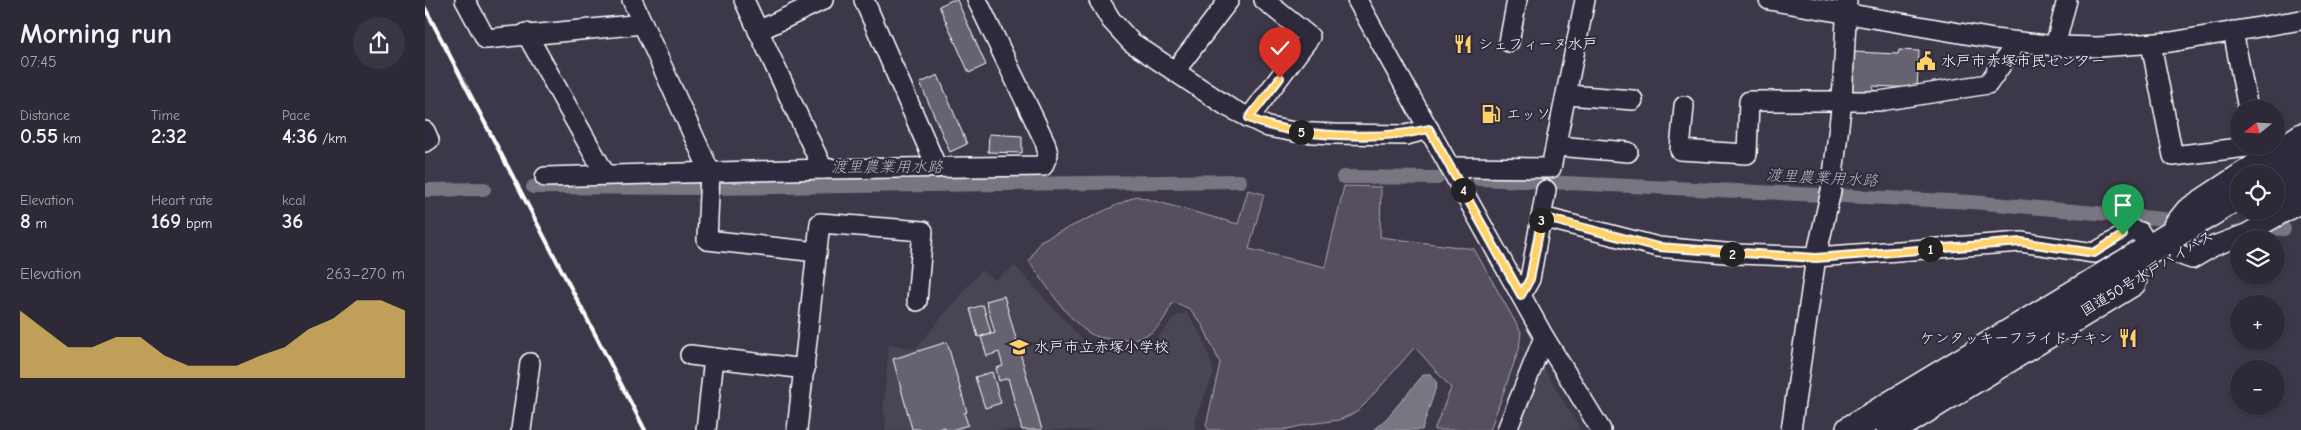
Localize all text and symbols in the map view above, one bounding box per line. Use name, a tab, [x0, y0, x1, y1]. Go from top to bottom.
button: share	[353, 17, 405, 69]
text: Morning run	[20, 18, 172, 50]
pin	[1259, 27, 1301, 78]
restaurant icon: シェフィーヌ水戸	[1452, 33, 1474, 55]
icon: check	[1266, 34, 1294, 62]
place label: シェフィーヌ水戸	[1478, 35, 1597, 53]
public building icon: 水戸市赤塚市民センター	[1915, 50, 1937, 72]
place label: 水戸市赤塚市民センター	[1941, 52, 2105, 70]
text: 07:45	[20, 53, 57, 71]
north arrow	[2230, 100, 2285, 155]
map controls	[2230, 100, 2285, 415]
fuel station icon: エッソ	[1480, 103, 1502, 125]
place label: エッソ	[1506, 105, 1551, 123]
text: Distance	[20, 107, 70, 124]
text: Time	[151, 107, 180, 124]
text: Pace	[282, 107, 310, 124]
pin: 5	[1289, 120, 1313, 144]
text: 0.55	[20, 124, 58, 148]
text: 2:32	[151, 124, 187, 148]
text: 4:36	[282, 124, 318, 148]
text: 5	[1298, 124, 1305, 141]
text: km	[58, 130, 81, 147]
text: /km	[318, 130, 347, 147]
water label: 渡里農業用水路	[831, 158, 944, 176]
button: locate	[2230, 165, 2285, 220]
water label: 渡里農業用水路	[1766, 166, 1879, 190]
pin: 4	[1451, 178, 1475, 202]
text: 4	[1460, 182, 1467, 199]
pin	[2102, 184, 2144, 235]
icon: arrive	[2109, 191, 2137, 219]
text: Elevation	[20, 192, 74, 209]
text: Heart rate	[151, 192, 213, 209]
text: kcal	[282, 192, 306, 209]
pin: 3	[1529, 208, 1553, 232]
text: 8	[20, 209, 31, 233]
text: 169	[151, 209, 181, 233]
text: 36	[282, 209, 303, 233]
text: 3	[1538, 212, 1545, 229]
text: m	[31, 215, 47, 232]
text: bpm	[181, 215, 212, 232]
street label: 国道50号水戸バイパス	[2077, 226, 2217, 320]
button: layers	[2230, 230, 2285, 285]
pin: 1	[1917, 236, 1943, 262]
text: 1	[1928, 241, 1933, 258]
pin: 2	[1719, 242, 1745, 266]
text: 2	[1729, 246, 1736, 263]
text: Elevation	[20, 265, 81, 283]
text: 263–270 m	[326, 265, 405, 283]
button: +	[2230, 295, 2285, 350]
restaurant icon: ケンタッキーフライドチキン	[2117, 327, 2139, 349]
place label: ケンタッキーフライドチキン	[1920, 329, 2113, 347]
school or university icon: 水戸市立赤塚小学校	[1008, 336, 1030, 358]
place label: 水戸市立赤塚小学校	[1034, 338, 1169, 356]
button: −	[2230, 360, 2285, 415]

